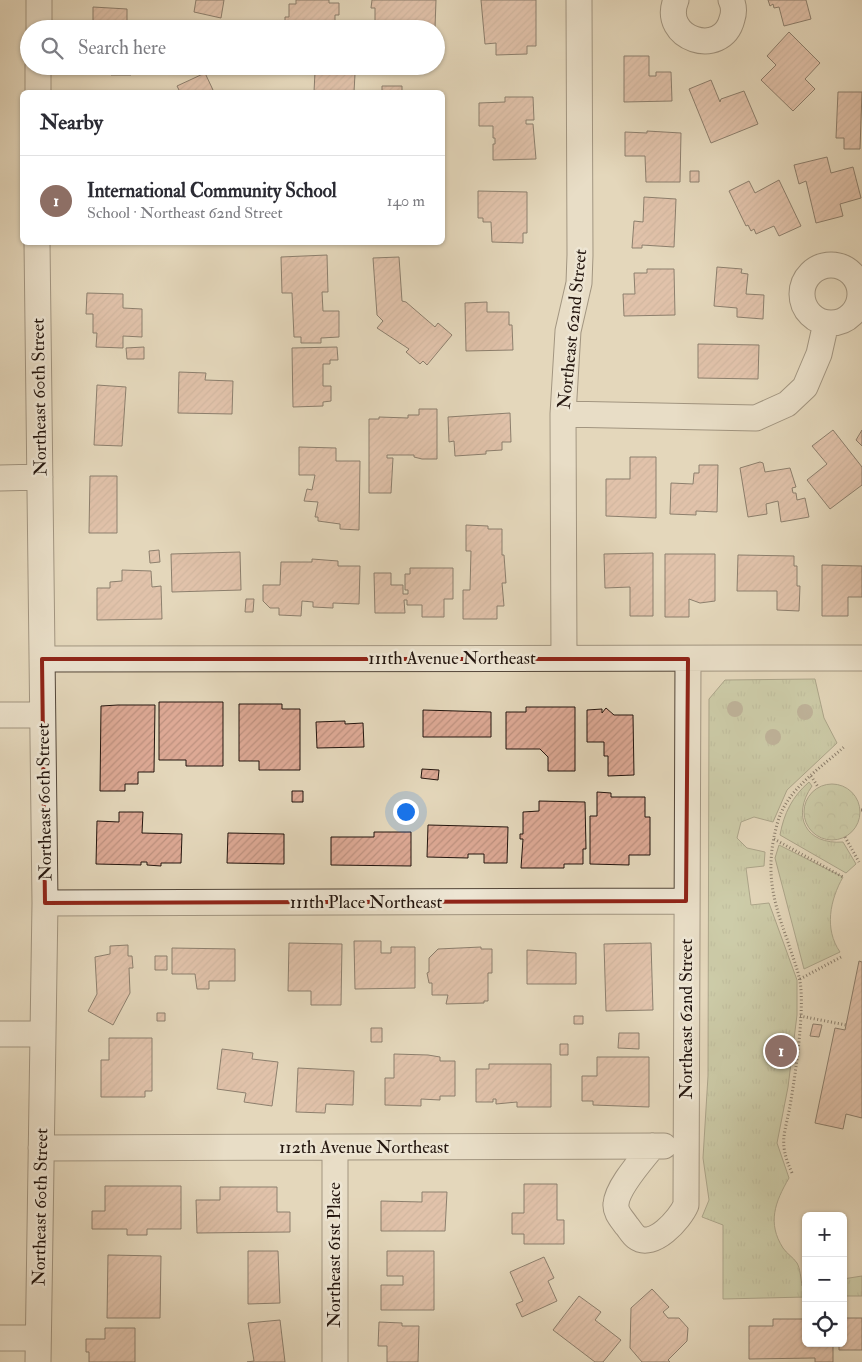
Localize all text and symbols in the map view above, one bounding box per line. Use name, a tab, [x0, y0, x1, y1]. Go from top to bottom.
search box	[20, 20, 445, 75]
icon: search	[38, 34, 66, 62]
text: Search here	[78, 36, 166, 60]
text: Nearby	[40, 109, 103, 136]
text: International Community School	[87, 179, 337, 203]
text: 1	[53, 191, 59, 211]
text: 140 m	[387, 191, 425, 211]
text: School · Northeast 62nd Street	[87, 203, 283, 223]
street label: Northeast 62nd Street	[553, 248, 592, 410]
street label: Northeast 60th Street	[27, 318, 52, 476]
street label: 111th Avenue Northeast	[368, 647, 536, 670]
street label: Northeast 60th Street	[32, 723, 57, 881]
your location	[393, 799, 419, 825]
street label: 111th Place Northeast	[290, 891, 443, 914]
street label: Northeast 62nd Street	[675, 939, 698, 1099]
pin: 1	[765, 1032, 797, 1070]
street label: Northeast 60th Street	[28, 1128, 53, 1286]
street label: 112th Avenue Northeast	[279, 1136, 449, 1159]
street label: Northeast 61st Place	[323, 1182, 346, 1328]
map controls	[802, 1212, 847, 1347]
button: +	[802, 1212, 847, 1257]
button: −	[802, 1257, 847, 1302]
button: locate	[802, 1302, 847, 1347]

